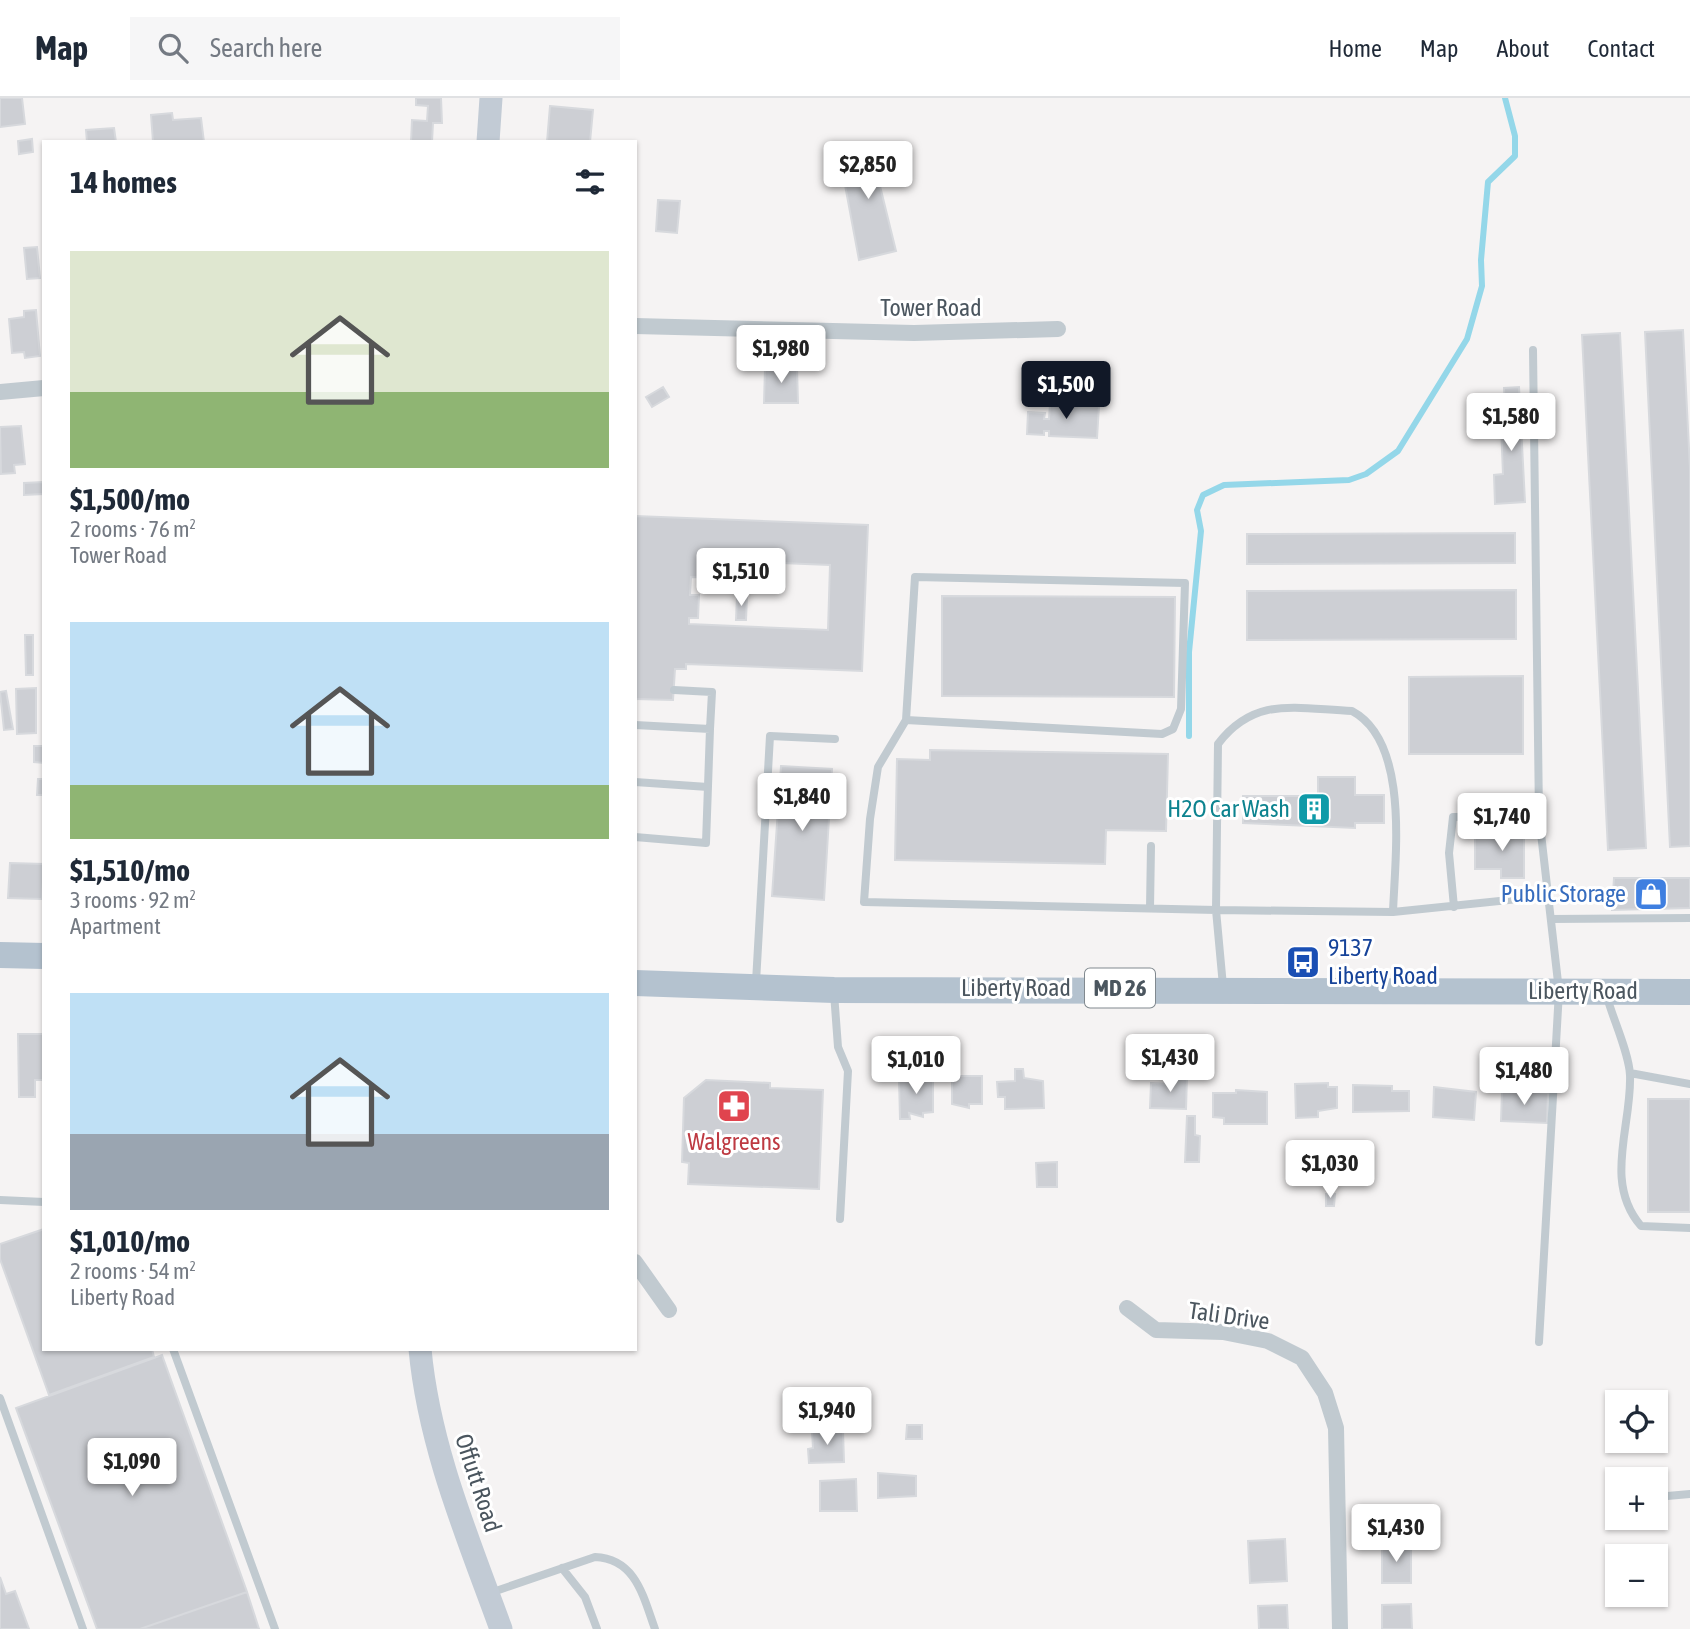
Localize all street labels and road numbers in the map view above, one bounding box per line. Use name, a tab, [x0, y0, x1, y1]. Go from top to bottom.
street label: Tower Road	[880, 294, 982, 321]
road number: MD 26	[1085, 968, 1155, 1007]
street label: Liberty Road	[961, 974, 1071, 1001]
street label: Liberty Road	[1528, 977, 1638, 1004]
street label: Tali Drive	[1187, 1296, 1271, 1335]
street label: Offutt Road	[450, 1430, 507, 1535]

